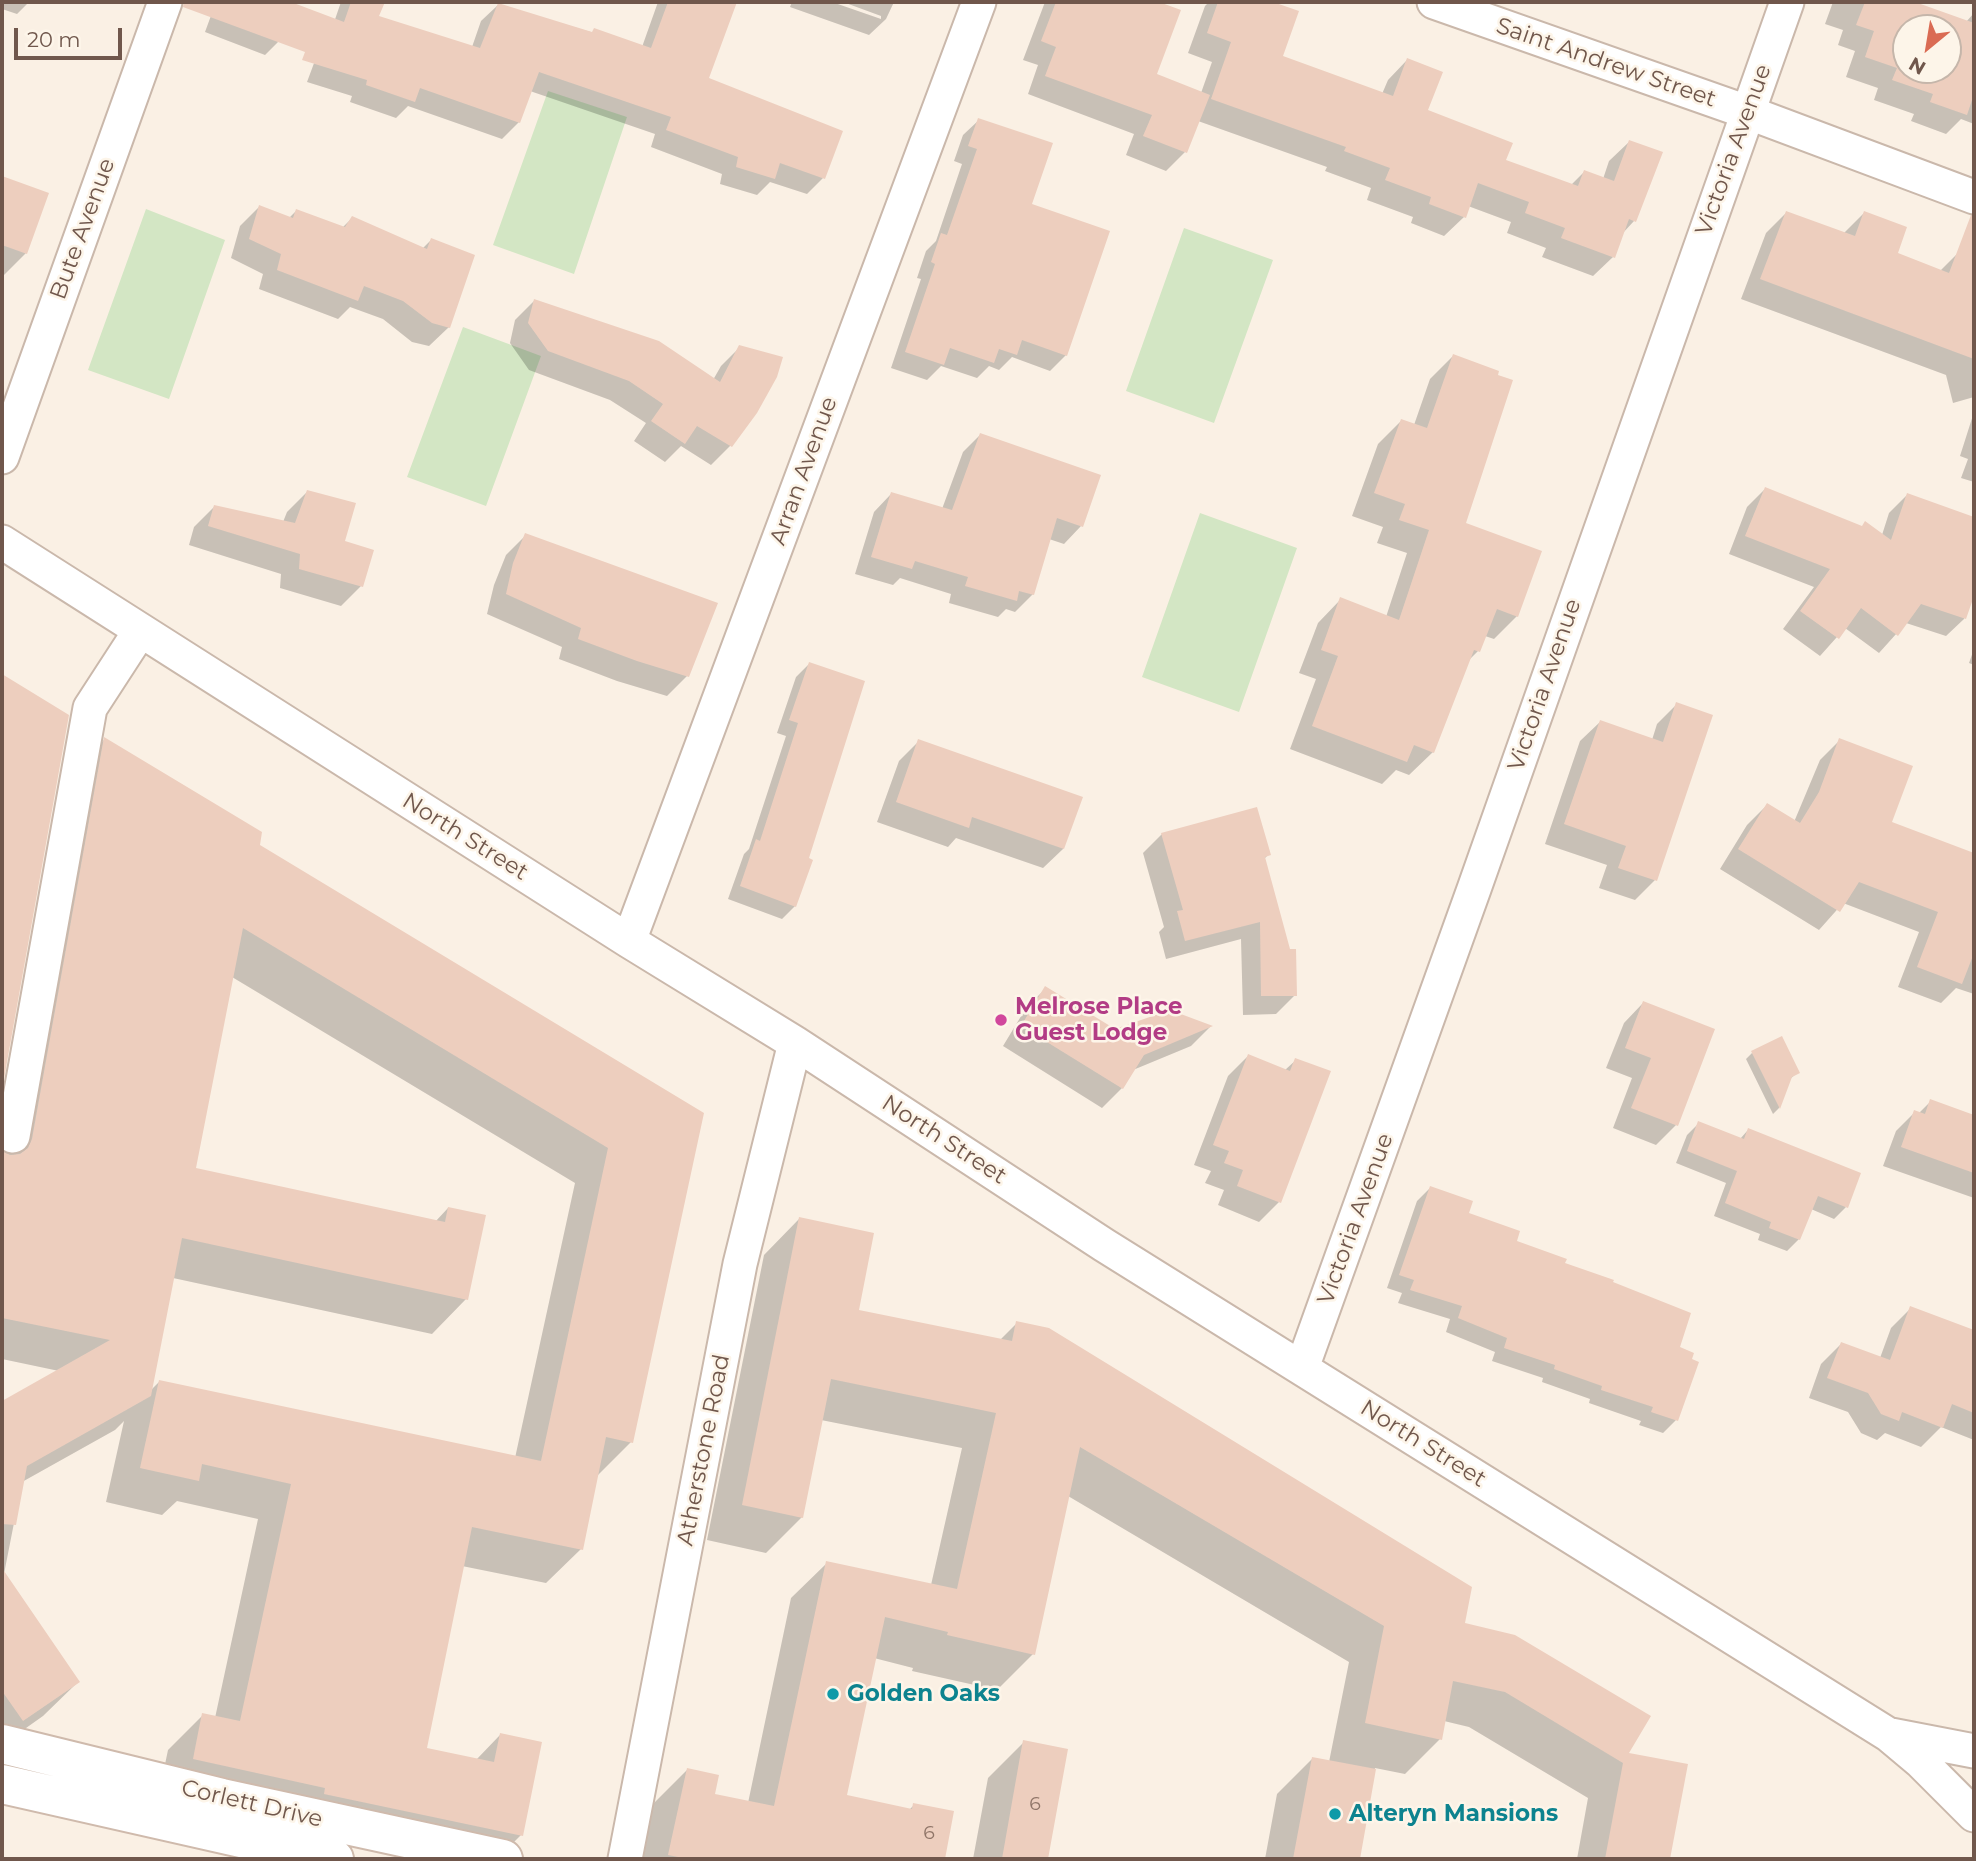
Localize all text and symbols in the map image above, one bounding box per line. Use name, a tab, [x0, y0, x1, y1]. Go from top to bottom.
street label: Saint Andrew Street	[1492, 12, 1720, 114]
scale bar	[18, 14, 126, 58]
north arrow	[1892, 14, 1962, 84]
text: 20 m	[27, 27, 81, 52]
text: N	[1905, 52, 1930, 80]
street label: Victoria Avenue	[1690, 61, 1778, 239]
street label: Bute Avenue	[45, 155, 121, 303]
street label: Arran Avenue	[764, 393, 844, 549]
street label: Victoria Avenue	[1503, 595, 1587, 775]
street label: North Street	[397, 787, 533, 887]
place label: Melrose Place Guest Lodge	[1015, 993, 1182, 1047]
marker: Melrose Place Guest Lodge	[993, 1012, 1009, 1028]
street label: North Street	[876, 1089, 1012, 1191]
street label: Victoria Avenue	[1312, 1130, 1400, 1308]
street label: Atherstone Road	[672, 1352, 736, 1548]
street label: North Street	[1355, 1394, 1491, 1494]
place label: Golden Oaks	[847, 1680, 1000, 1708]
marker: Golden Oaks	[825, 1686, 841, 1702]
street label: Corlett Drive	[179, 1774, 325, 1834]
house number: 6	[1029, 1793, 1041, 1815]
place label: Alteryn Mansions	[1349, 1800, 1558, 1828]
marker: Alteryn Mansions	[1327, 1806, 1343, 1822]
house number: 6	[923, 1822, 935, 1844]

